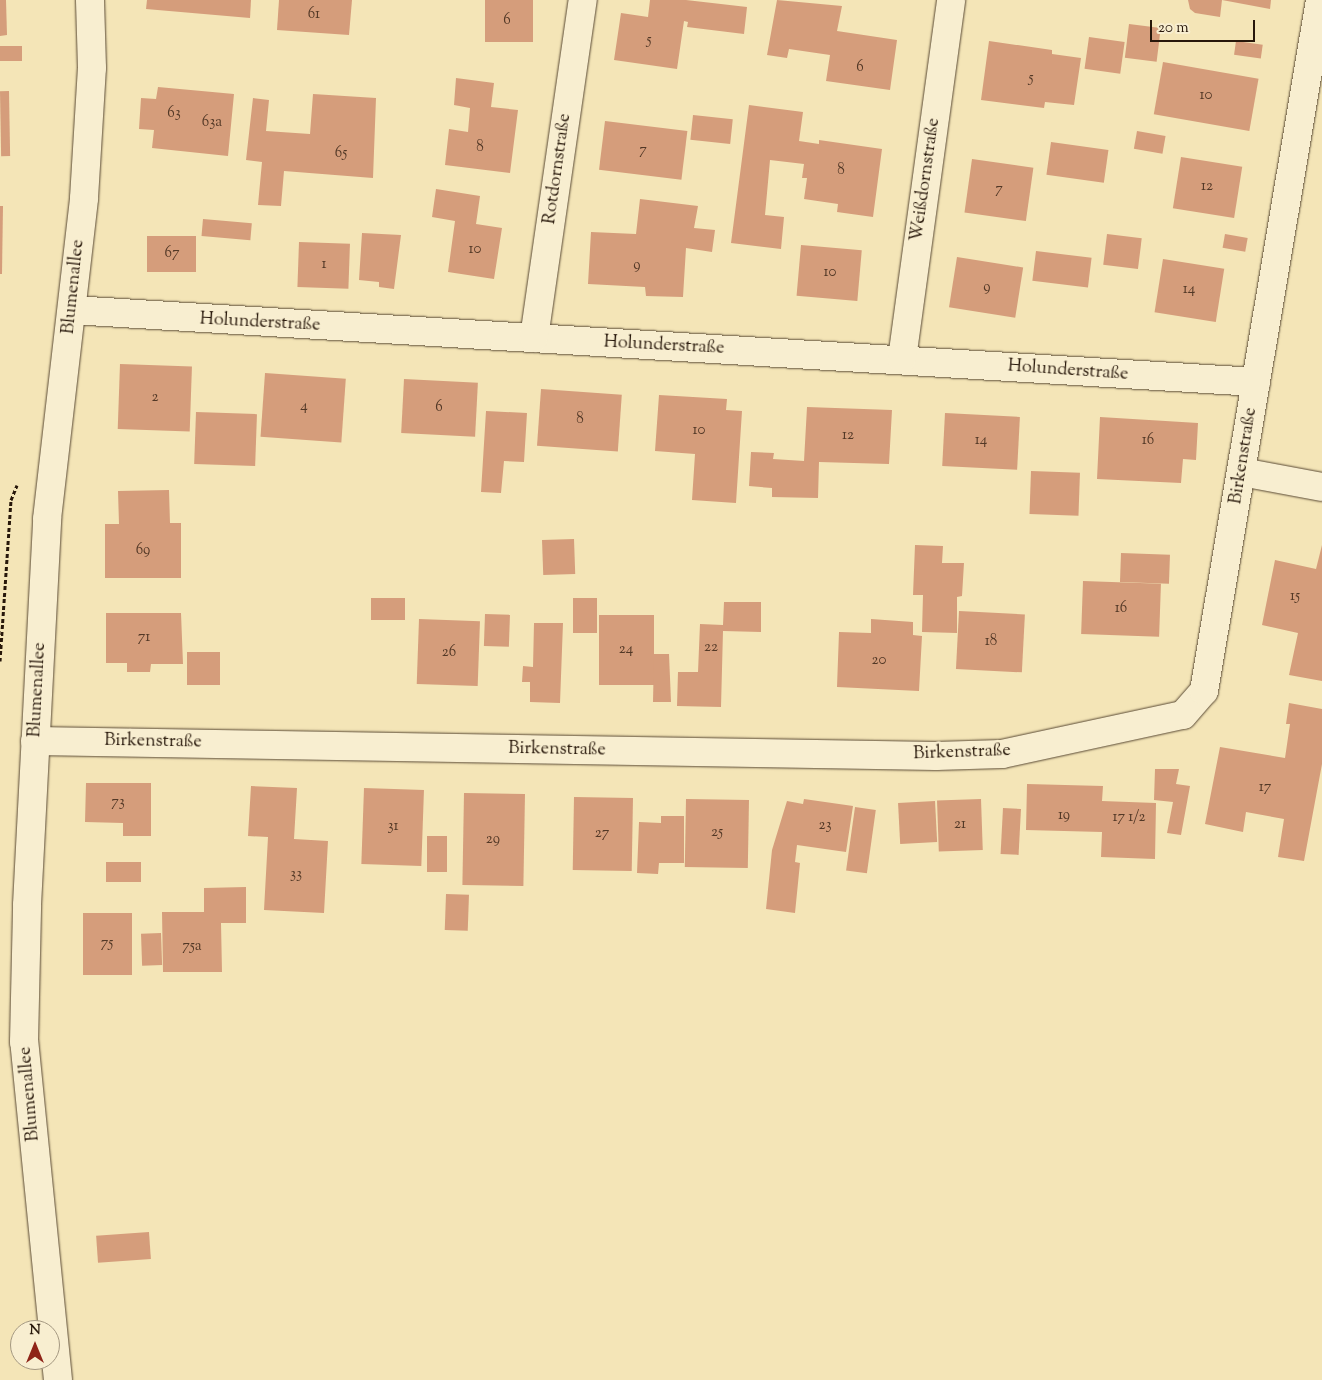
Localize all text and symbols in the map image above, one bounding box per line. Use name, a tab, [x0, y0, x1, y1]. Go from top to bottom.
house number: 61	[308, 6, 320, 24]
scale bar	[1152, 10, 1257, 42]
house number: 6	[503, 12, 511, 30]
text: 20 m	[1158, 18, 1189, 39]
house number: 5	[646, 32, 652, 50]
house number: 6	[856, 59, 864, 77]
house number: 5	[1028, 70, 1034, 88]
house number: 10	[1200, 87, 1212, 105]
house number: 63	[167, 105, 181, 123]
street label: Rotdornstraße	[540, 112, 576, 226]
house number: 63a	[202, 114, 222, 132]
street label: Weißdornstraße	[907, 117, 945, 243]
house number: 8	[476, 139, 484, 157]
house number: 7	[639, 142, 647, 160]
house number: 65	[335, 145, 347, 163]
house number: 8	[837, 162, 845, 180]
house number: 12	[1201, 178, 1213, 196]
house number: 7	[995, 181, 1003, 199]
street label: Blumenallee	[58, 239, 90, 335]
house number: 10	[469, 241, 481, 259]
house number: 67	[165, 245, 179, 263]
house number: 1	[321, 256, 327, 274]
house number: 9	[633, 257, 641, 275]
house number: 10	[824, 264, 836, 282]
house number: 9	[983, 279, 991, 297]
house number: 14	[1183, 281, 1195, 299]
street label: Holunderstraße	[199, 309, 321, 337]
street label: Holunderstraße	[603, 332, 725, 360]
street label: Holunderstraße	[1007, 356, 1129, 386]
house number: 2	[151, 389, 159, 407]
house number: 4	[300, 398, 308, 416]
house number: 6	[435, 399, 443, 417]
street label: Birkenstraße	[1226, 406, 1262, 506]
house number: 8	[576, 411, 584, 429]
house number: 10	[693, 422, 705, 440]
house number: 12	[842, 427, 854, 445]
house number: 14	[975, 432, 987, 450]
house number: 16	[1142, 432, 1154, 450]
house number: 69	[136, 542, 150, 560]
house number: 15	[1290, 588, 1300, 606]
house number: 16	[1115, 600, 1127, 618]
house number: 71	[138, 629, 150, 647]
house number: 18	[985, 633, 997, 651]
house number: 22	[704, 639, 718, 657]
house number: 24	[619, 641, 633, 659]
street label: Blumenallee	[25, 642, 51, 738]
house number: 26	[442, 644, 456, 662]
house number: 20	[872, 652, 886, 670]
street label: Birkenstraße	[104, 730, 202, 754]
street label: Birkenstraße	[508, 738, 606, 762]
street label: Birkenstraße	[913, 741, 1011, 765]
house number: 17	[1259, 779, 1271, 797]
house number: 73	[111, 794, 125, 812]
house number: 19	[1058, 807, 1070, 825]
house number: 17 1/2	[1113, 809, 1145, 827]
house number: 21	[954, 816, 966, 834]
house number: 23	[818, 817, 832, 835]
house number: 31	[387, 818, 399, 836]
house number: 25	[711, 824, 723, 842]
house number: 27	[595, 825, 609, 843]
house number: 29	[486, 831, 500, 849]
house number: 33	[290, 866, 302, 884]
house number: 75	[101, 935, 113, 953]
house number: 75a	[182, 938, 202, 956]
street label: Blumenallee	[15, 1046, 45, 1142]
north arrow	[10, 1320, 60, 1370]
text: N	[29, 1321, 41, 1341]

